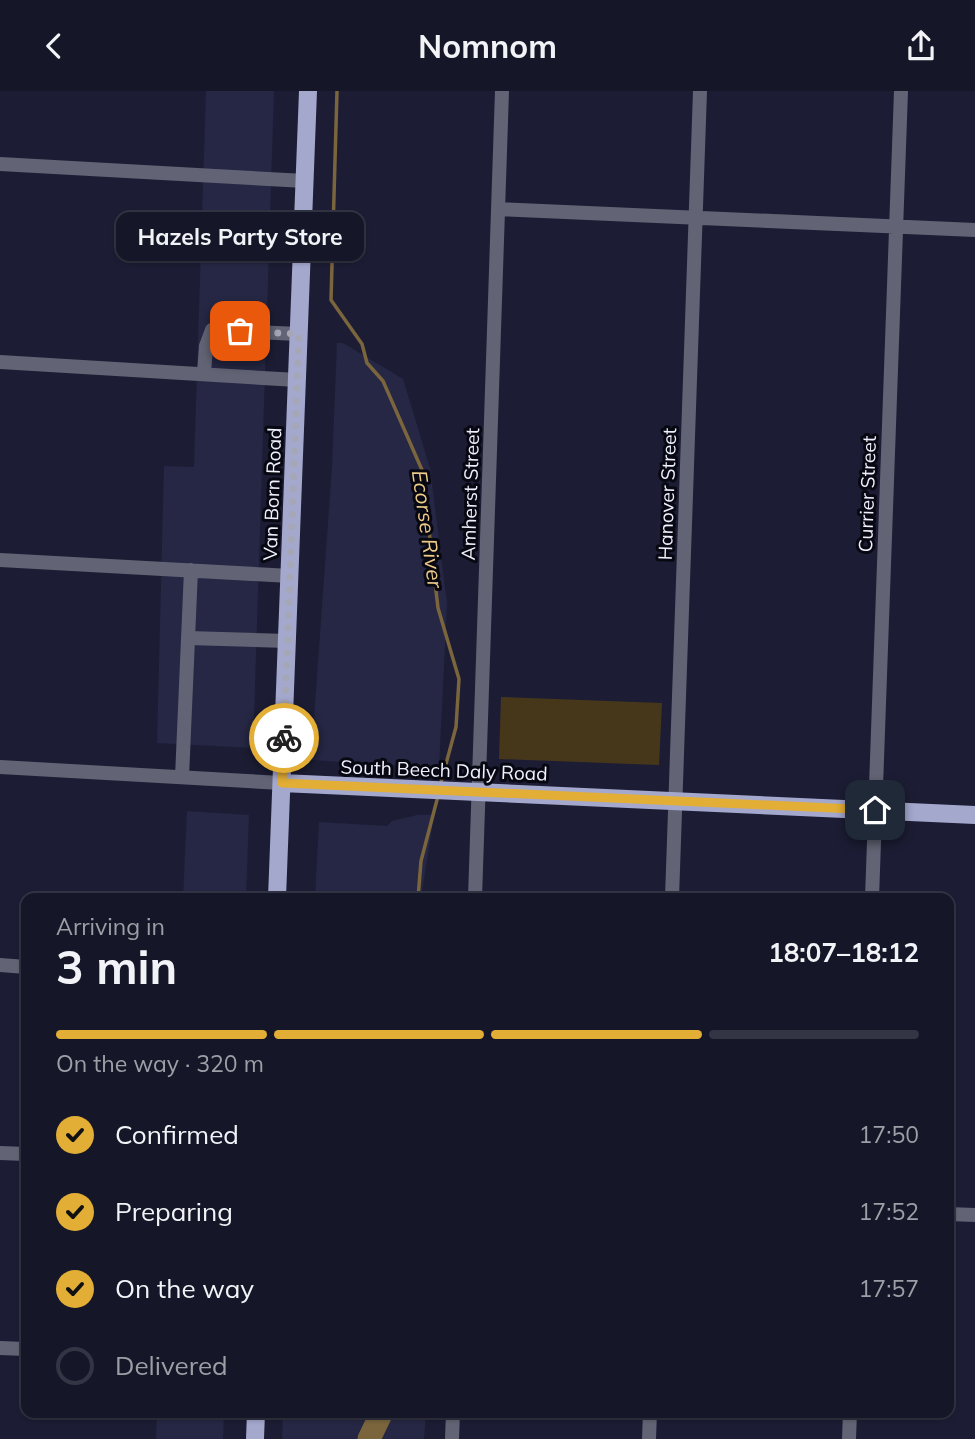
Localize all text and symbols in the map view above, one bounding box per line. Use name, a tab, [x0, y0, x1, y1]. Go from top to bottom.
text: Nomnom	[418, 26, 557, 66]
icon: back	[35, 27, 73, 65]
icon: share	[902, 27, 940, 65]
callout: Hazels Party Store	[116, 212, 364, 261]
text: Hazels Party Store	[137, 222, 343, 251]
pin	[210, 301, 270, 361]
icon: bag	[221, 312, 259, 350]
street label: Van Born Road	[258, 427, 286, 561]
street label: Amherst Street	[456, 427, 484, 561]
street label: Hanover Street	[653, 427, 681, 561]
street label: Currier Street	[853, 435, 881, 553]
water label: Ecorse River	[407, 468, 449, 591]
courier	[249, 703, 319, 773]
icon: bike	[265, 719, 303, 757]
street label: South Beech Daly Road	[340, 754, 548, 786]
pin	[845, 780, 905, 840]
icon: home	[856, 791, 894, 829]
text: Arriving in	[56, 912, 165, 941]
text: 18:07–18:12	[768, 936, 919, 969]
text: 3 min	[56, 938, 177, 996]
text: On the way · 320 m	[56, 1049, 264, 1078]
icon: check	[56, 1116, 94, 1154]
text: Confirmed	[115, 1118, 239, 1151]
text: 17:50	[859, 1120, 919, 1149]
icon: check	[56, 1193, 94, 1231]
text: Preparing	[115, 1195, 233, 1228]
text: 17:52	[859, 1197, 919, 1226]
icon: check	[56, 1270, 94, 1308]
text: On the way	[115, 1272, 254, 1305]
text: 17:57	[859, 1274, 919, 1303]
text: Delivered	[115, 1349, 228, 1382]

